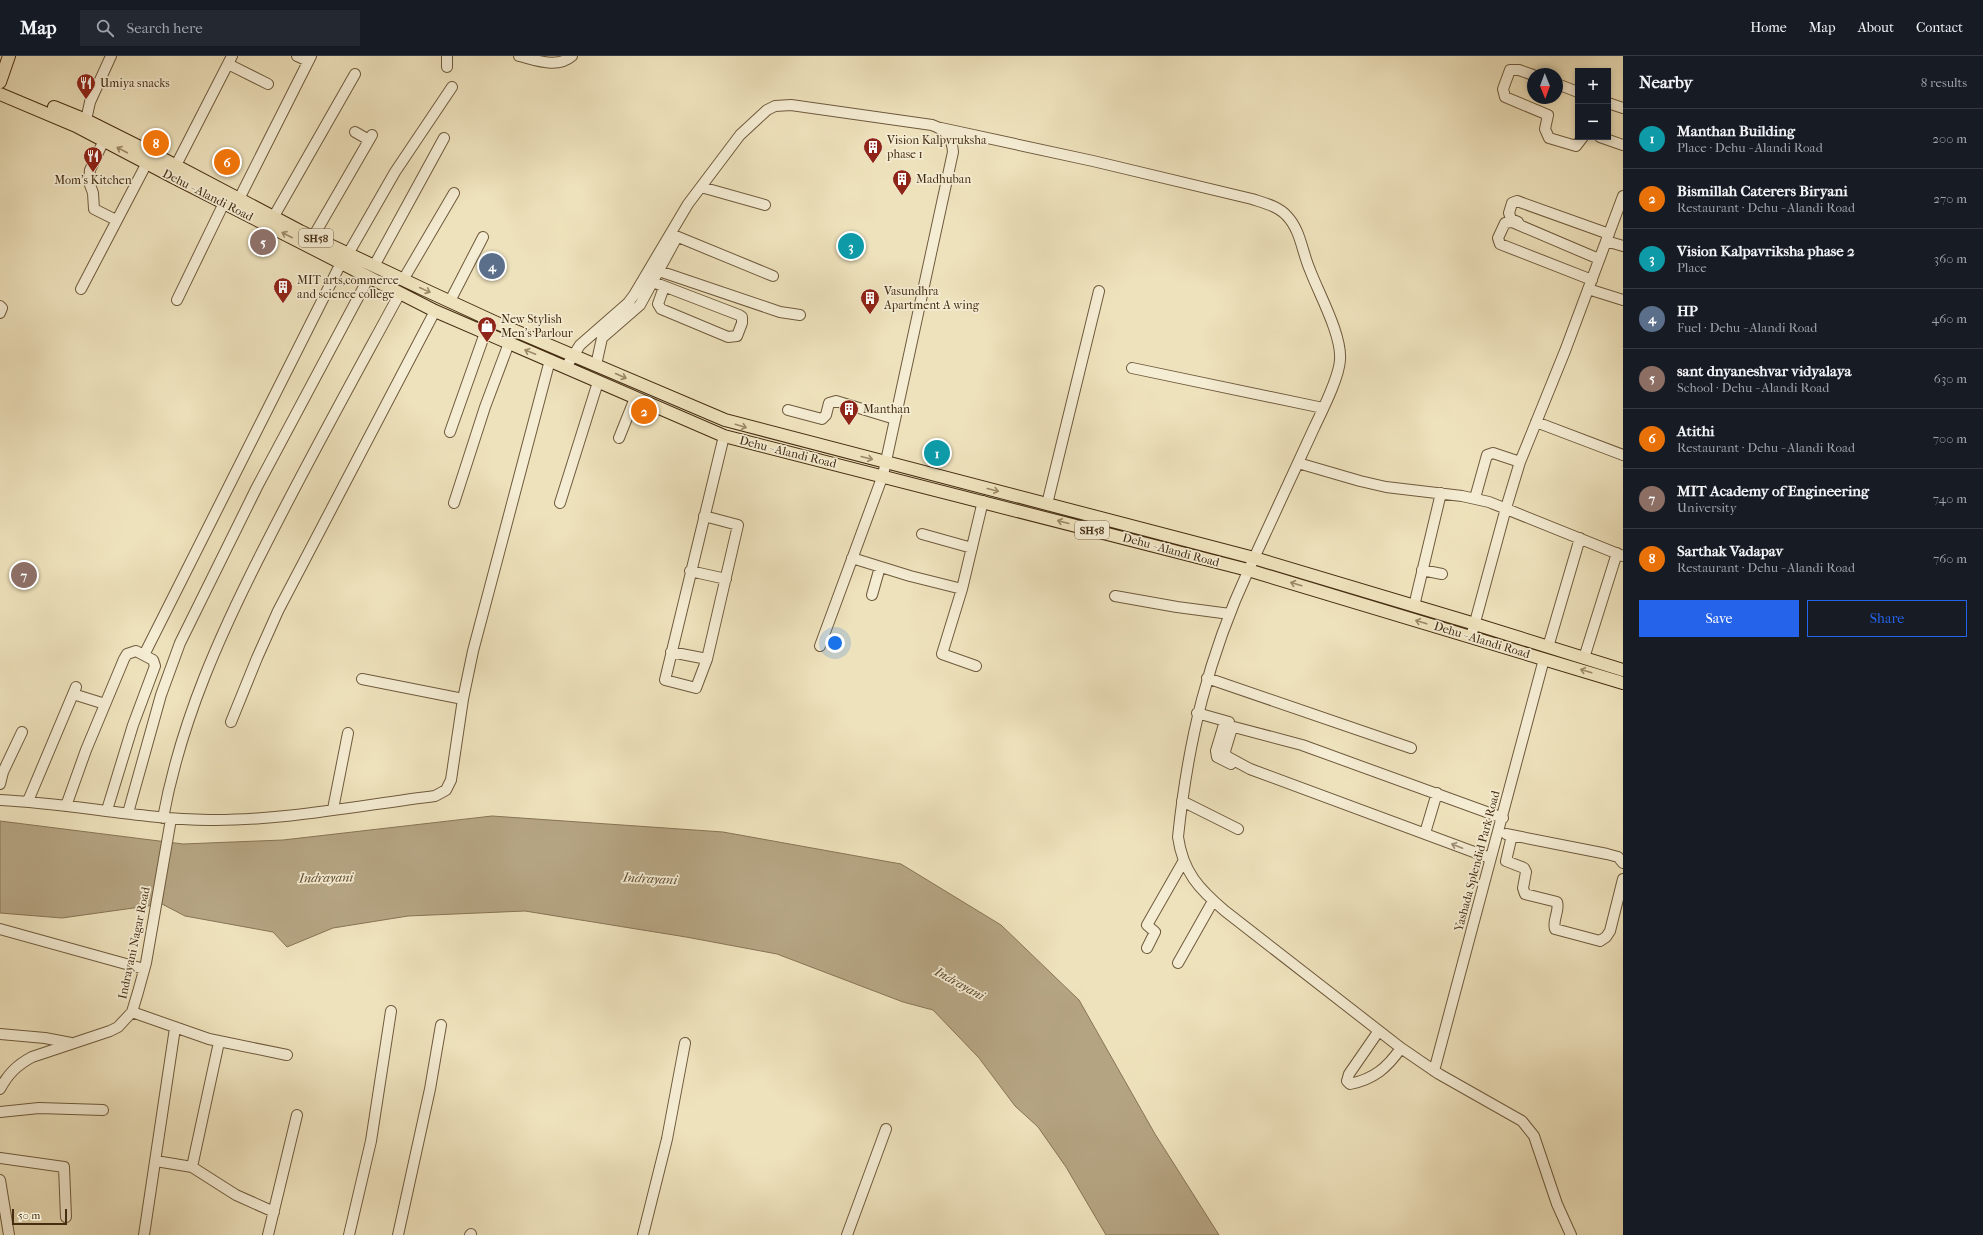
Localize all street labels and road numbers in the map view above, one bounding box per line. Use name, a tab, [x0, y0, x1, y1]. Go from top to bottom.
street label: Dehu - Alandi Road	[160, 166, 256, 224]
road number: SH58	[299, 229, 333, 247]
street label: Dehu - Alandi Road	[738, 433, 838, 471]
road number: SH58	[1075, 521, 1109, 539]
street label: Dehu - Alandi Road	[1121, 530, 1221, 570]
street label: Dehu - Alandi Road	[1432, 619, 1532, 661]
street label: Yashada Splendid Park Road	[1451, 789, 1503, 934]
street label: Indrayani Nagar Road	[115, 885, 153, 1000]

